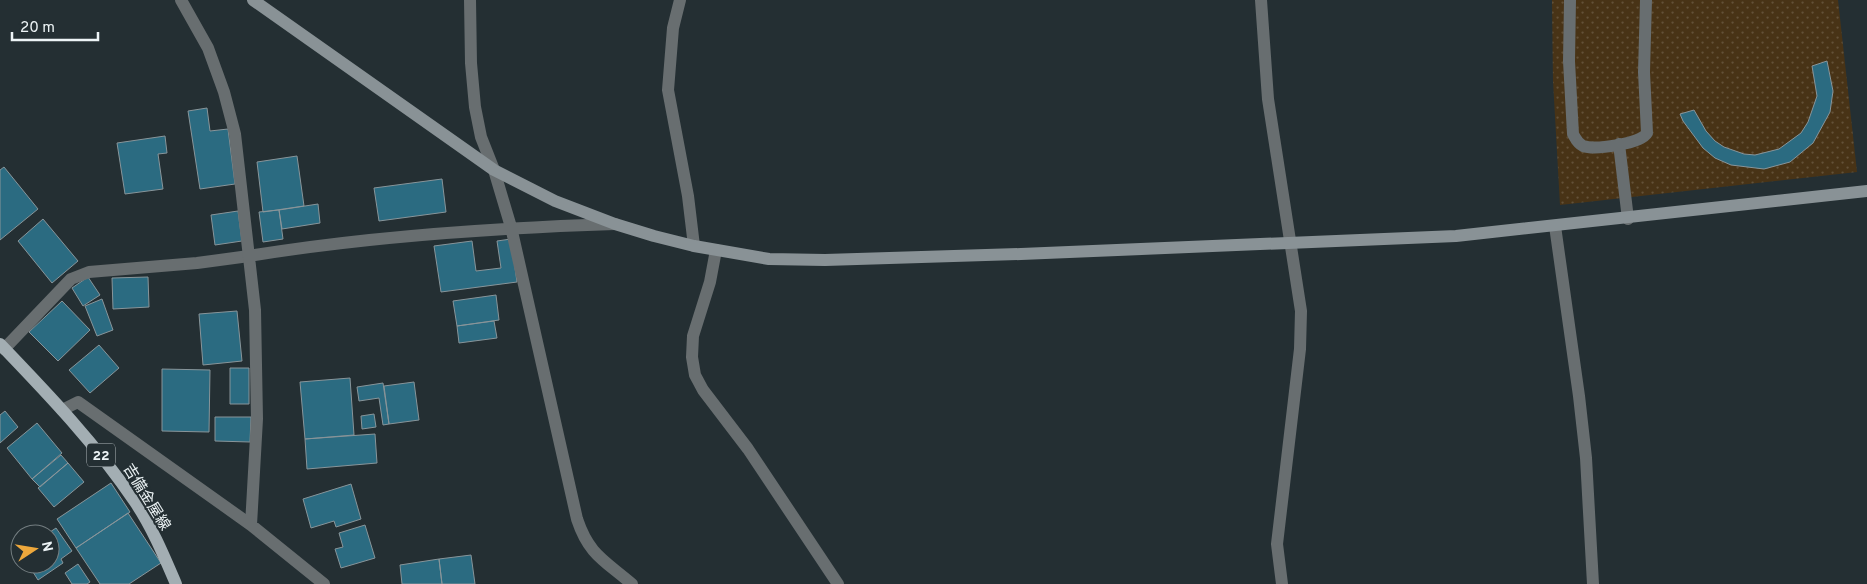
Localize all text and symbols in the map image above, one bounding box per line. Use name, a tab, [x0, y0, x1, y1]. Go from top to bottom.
scale bar	[12, 10, 99, 42]
text: 20 m	[20, 19, 55, 38]
road number: 22	[87, 444, 115, 466]
street label: 吉備金屋線	[118, 461, 174, 535]
north arrow	[10, 524, 60, 574]
text: N	[37, 540, 56, 553]

